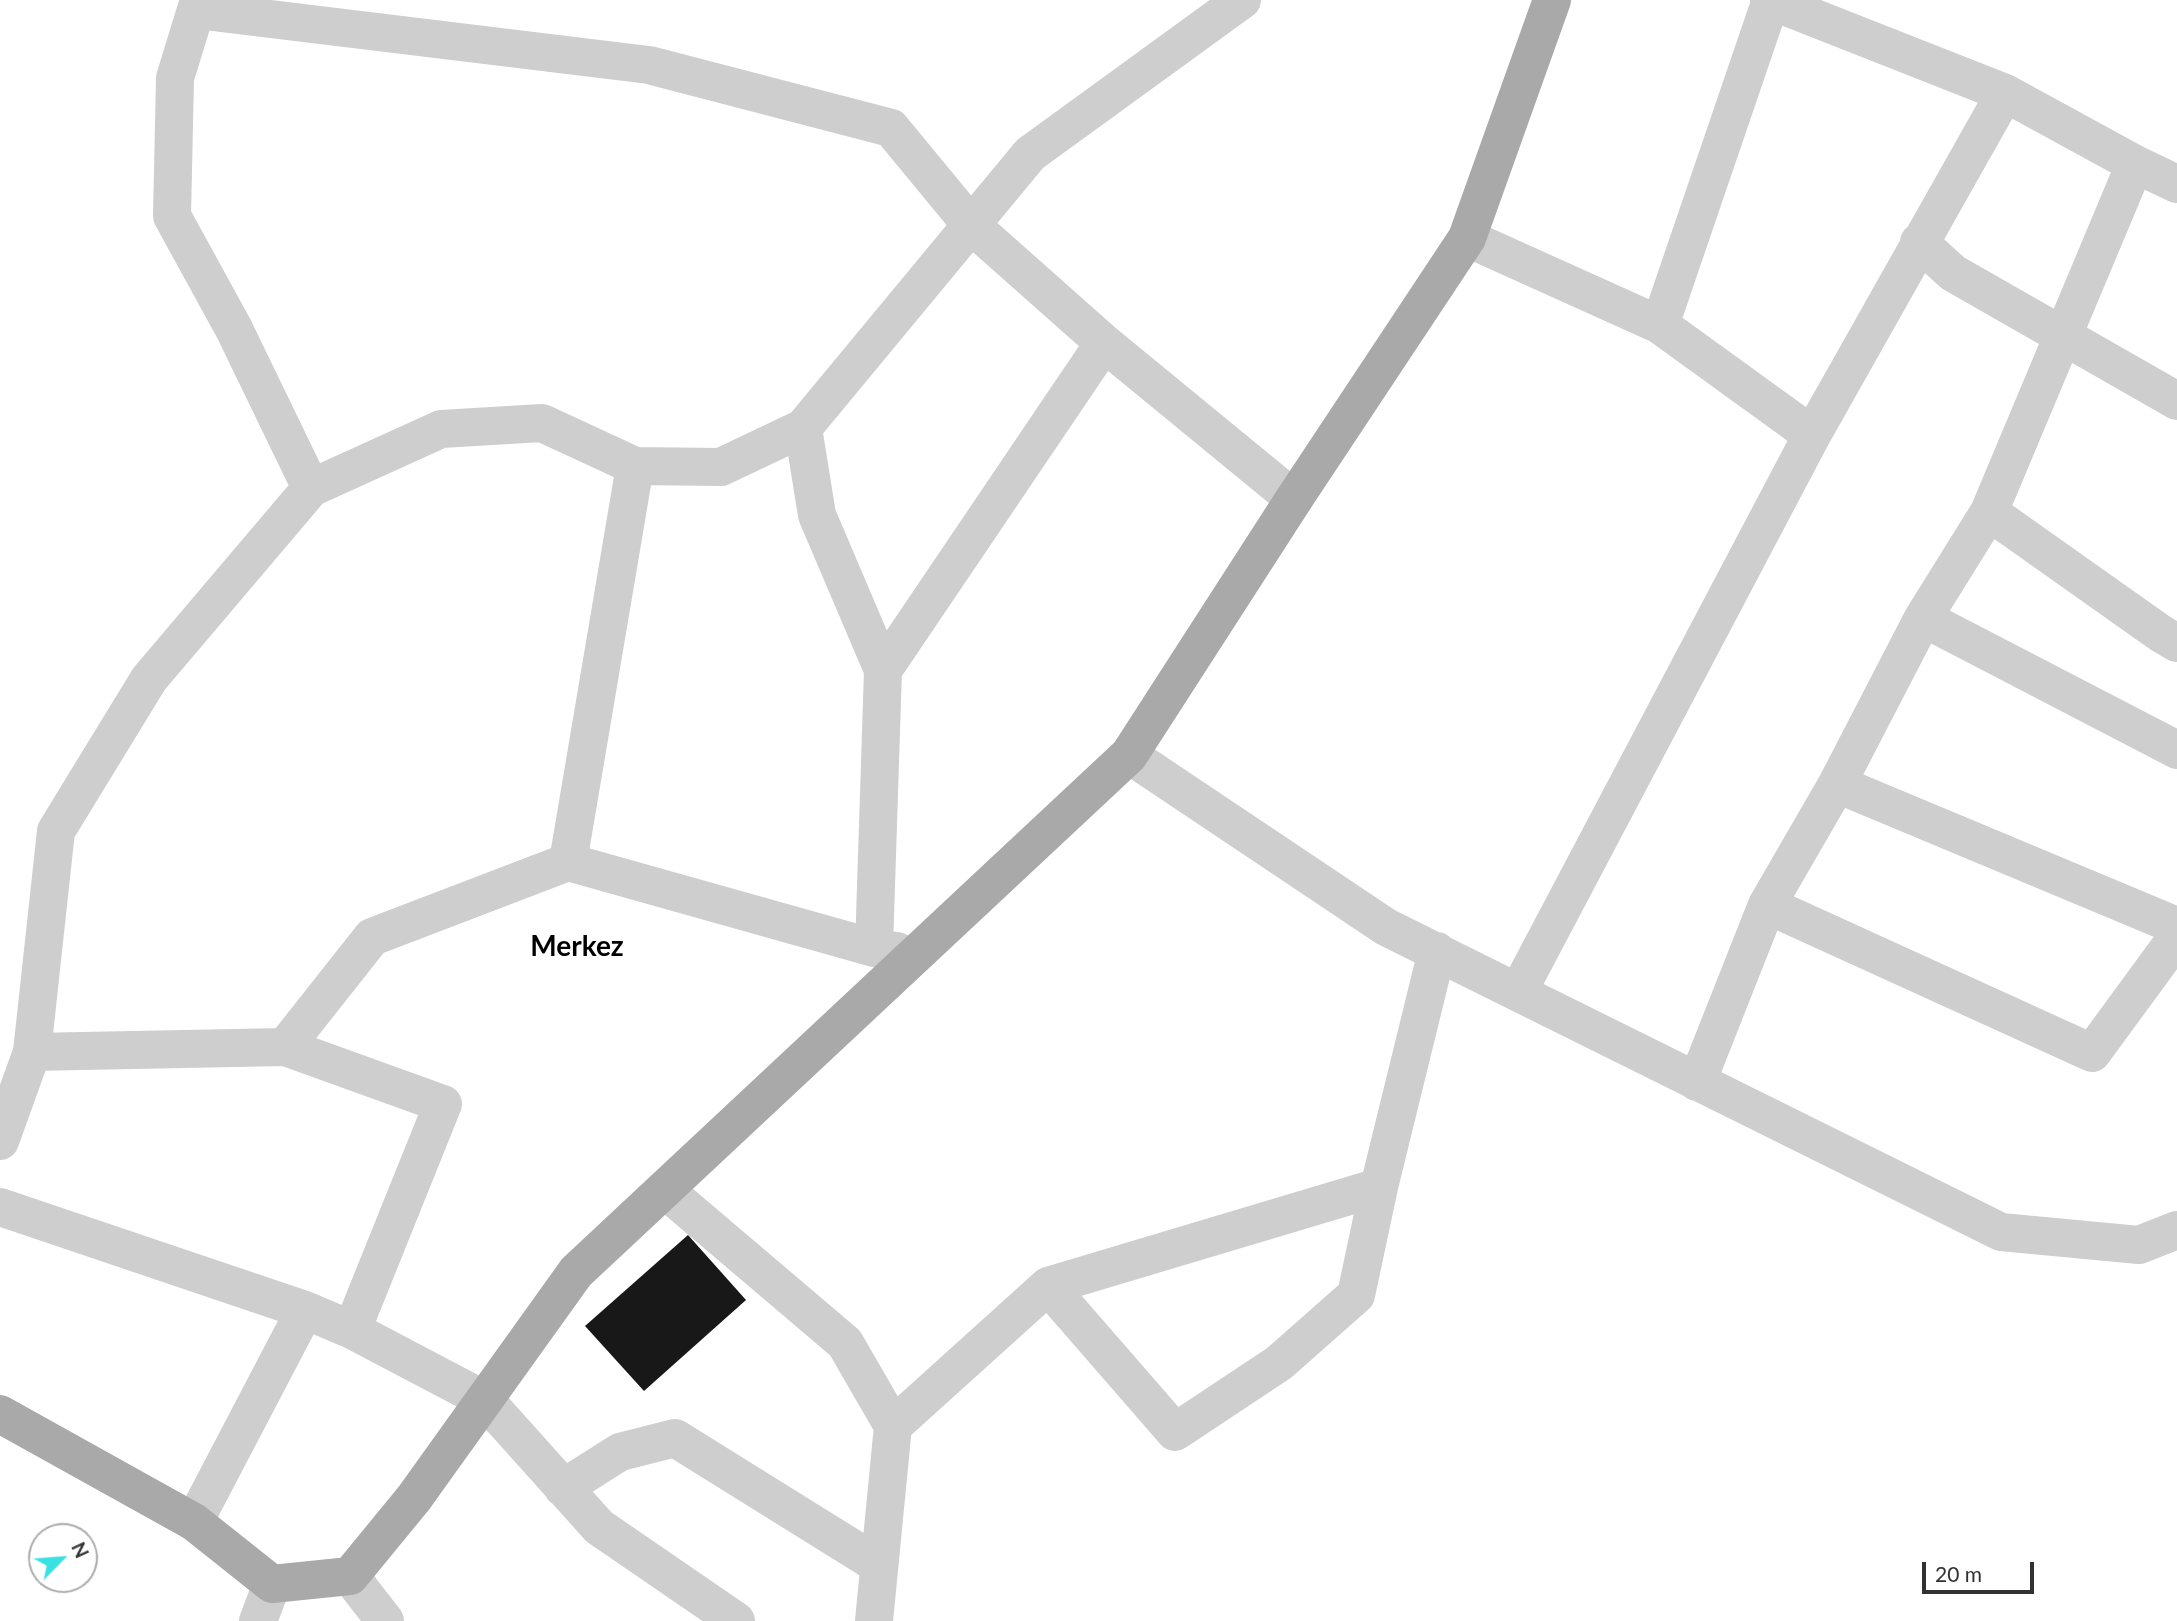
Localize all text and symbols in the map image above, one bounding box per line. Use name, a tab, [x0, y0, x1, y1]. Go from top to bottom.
district label: Merkez	[530, 930, 624, 964]
north arrow	[28, 1523, 98, 1593]
text: N	[67, 1538, 94, 1561]
scale bar	[1925, 1548, 2037, 1592]
text: 20 m	[1935, 1561, 1982, 1586]

